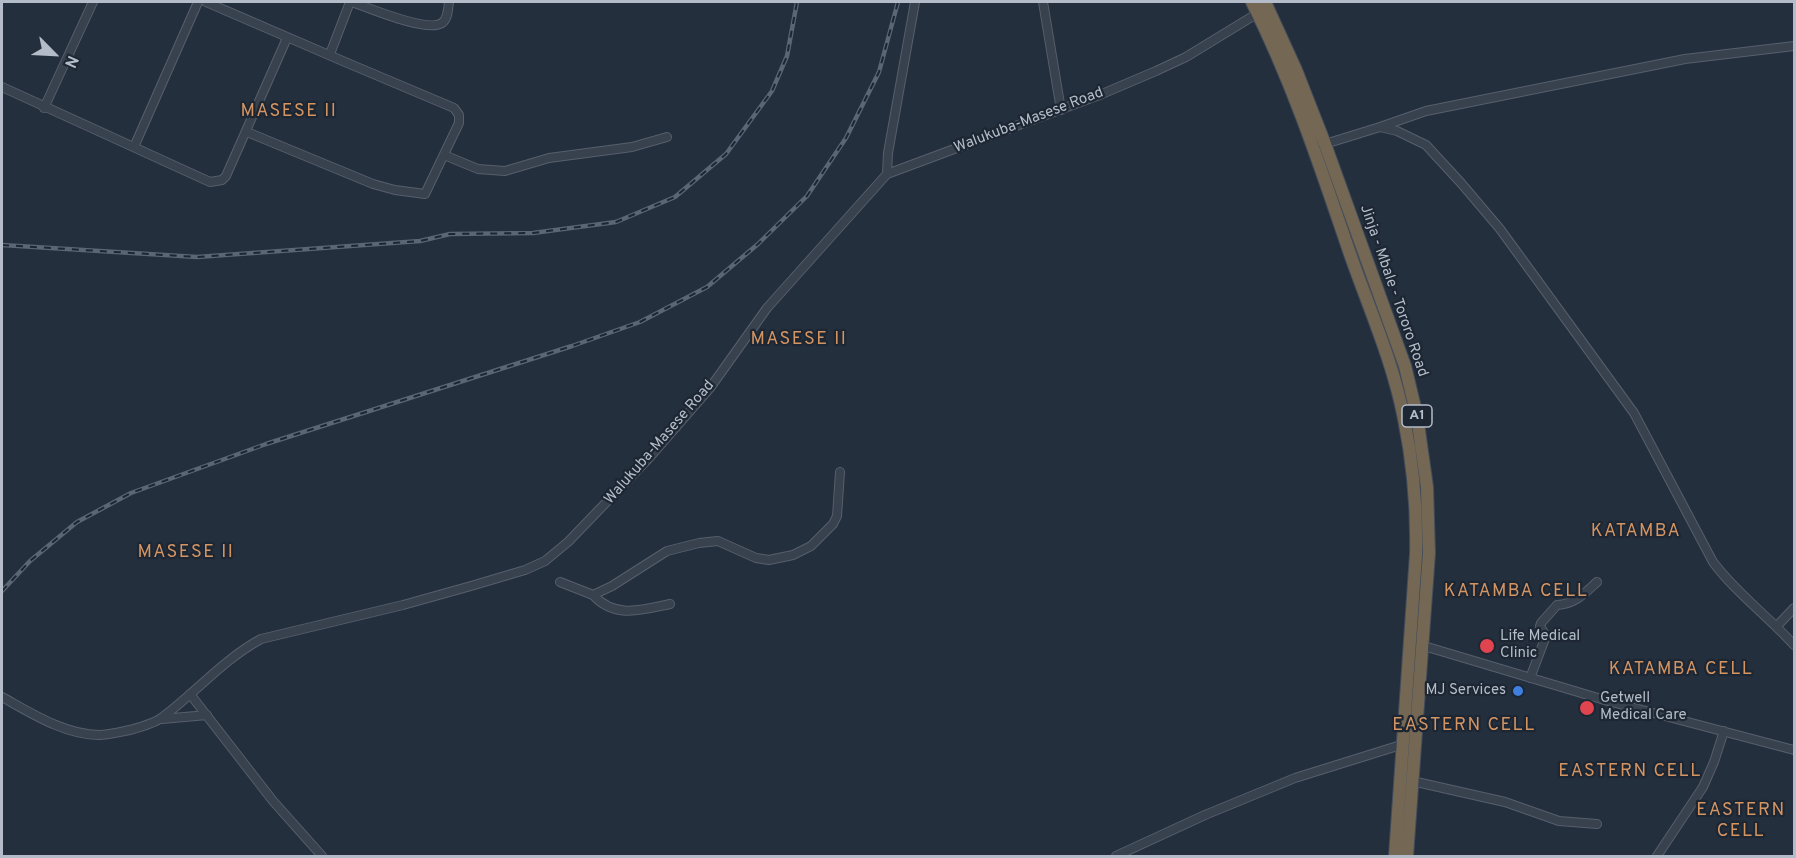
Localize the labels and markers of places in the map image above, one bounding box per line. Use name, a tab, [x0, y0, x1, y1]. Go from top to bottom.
place label: Life Medical Clinic	[1500, 628, 1580, 663]
marker: Life Medical Clinic	[1478, 637, 1496, 655]
place label: MJ Services	[1425, 682, 1506, 700]
marker: MJ Services	[1511, 684, 1525, 698]
place label: Getwell Medical Care	[1600, 690, 1687, 725]
marker: Getwell Medical Care	[1578, 699, 1596, 717]

